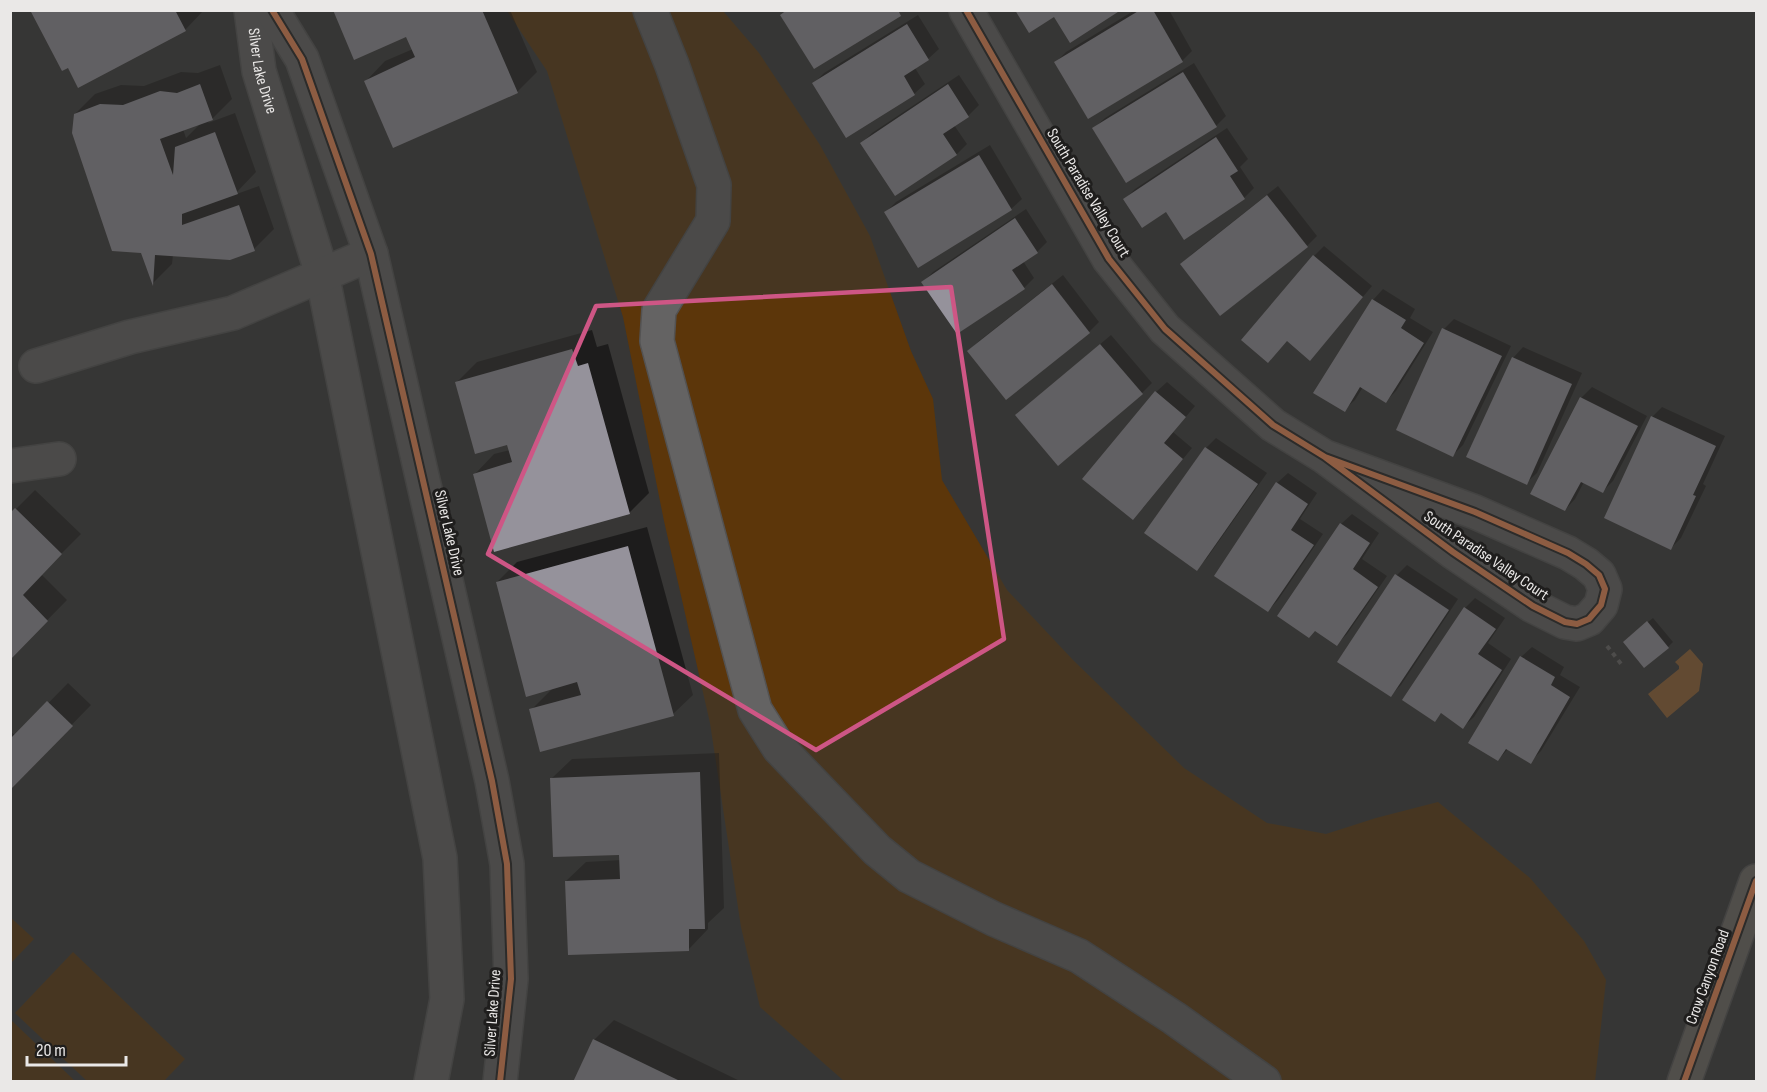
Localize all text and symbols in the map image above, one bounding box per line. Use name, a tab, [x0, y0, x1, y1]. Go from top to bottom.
street label: Silver Lake Drive	[244, 27, 281, 116]
street label: South Paradise Valley Court	[1042, 125, 1134, 261]
street label: Silver Lake Drive	[430, 488, 468, 578]
street label: South Paradise Valley Court	[1420, 507, 1552, 605]
street label: Crow Canyon Road	[1682, 927, 1734, 1027]
street label: Silver Lake Drive	[480, 969, 506, 1057]
scale bar	[27, 1029, 126, 1067]
text: 20 m	[36, 1040, 66, 1061]

